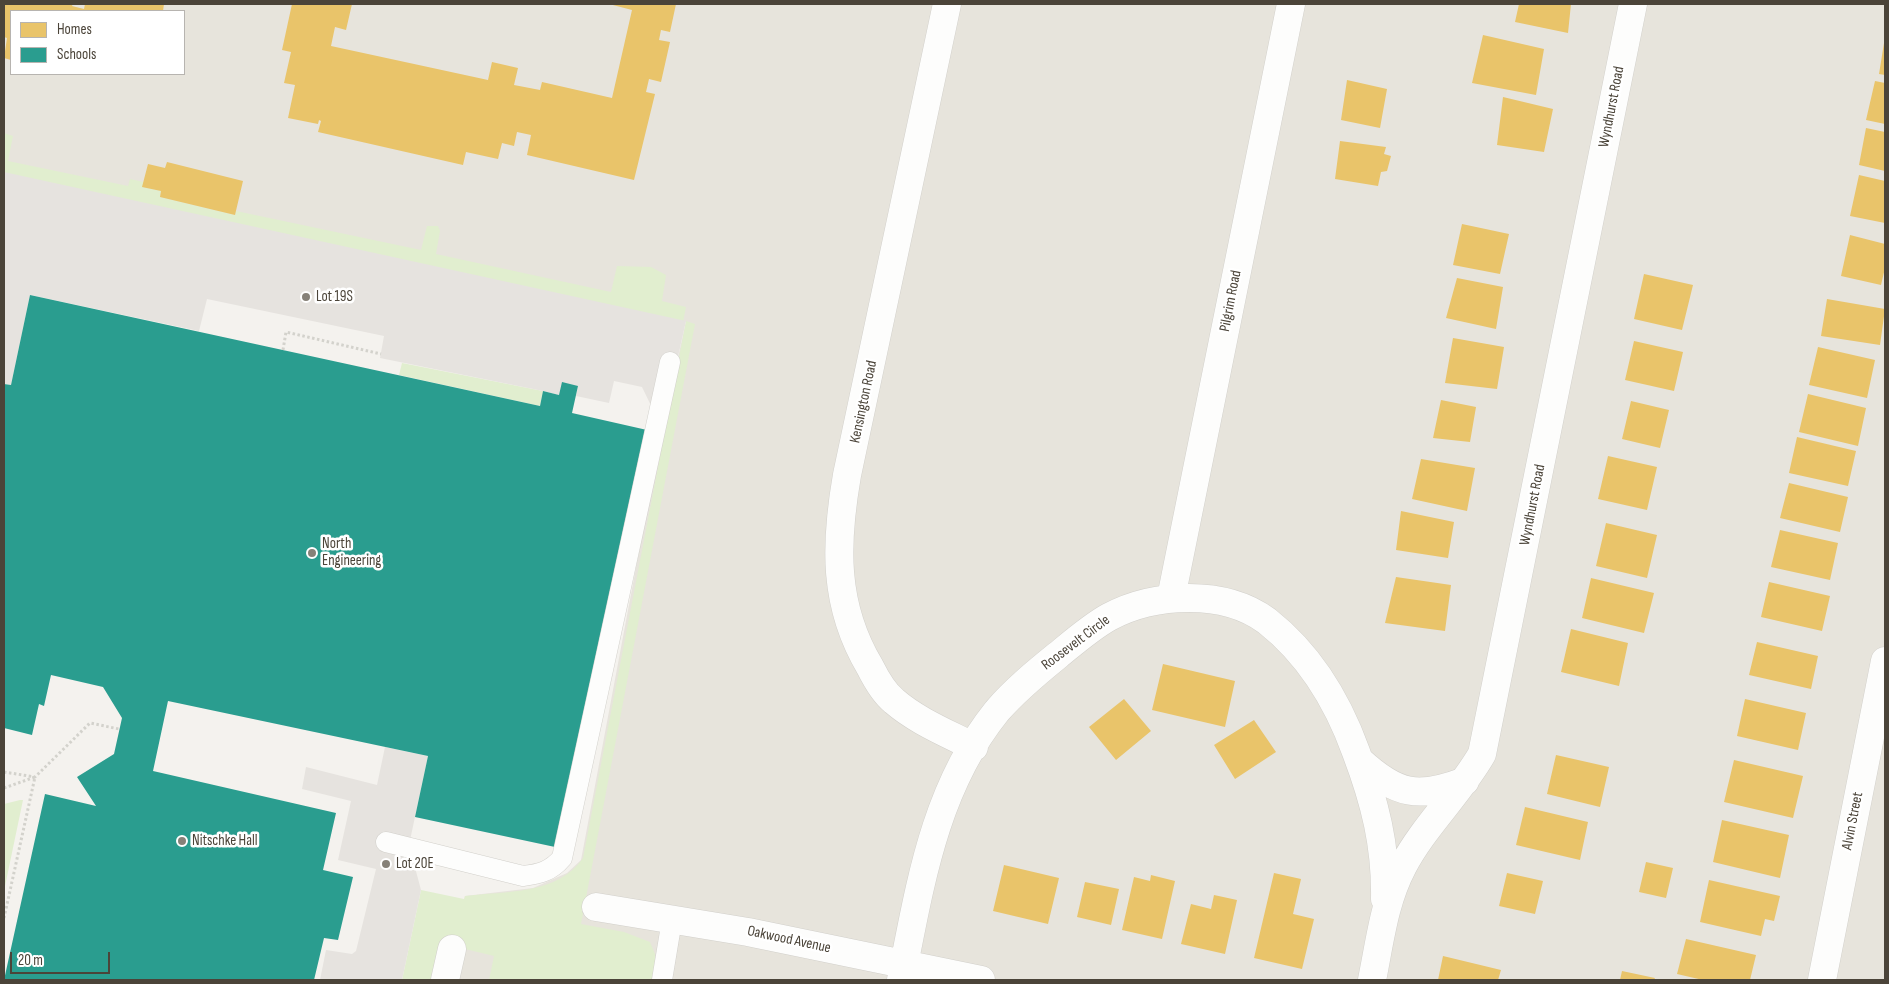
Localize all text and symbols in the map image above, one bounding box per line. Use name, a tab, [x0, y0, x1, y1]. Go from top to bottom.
legend	[10, 10, 185, 75]
text: Homes	[57, 20, 92, 39]
text: Schools	[57, 45, 96, 64]
street label: Wyndhurst Road	[1595, 65, 1629, 149]
street label: Pilgrim Road	[1216, 269, 1246, 333]
place label: Lot 19S	[316, 288, 353, 306]
marker: Lot 19S	[300, 291, 312, 303]
street label: Kensington Road	[846, 359, 882, 445]
street label: Wyndhurst Road	[1516, 463, 1550, 547]
place label: North Engineering	[322, 535, 381, 570]
marker: North Engineering	[306, 547, 318, 559]
street label: Roosevelt Circle	[1038, 611, 1114, 675]
street label: Alvin Street	[1839, 791, 1867, 851]
place label: Nitschke Hall	[192, 832, 258, 850]
marker: Nitschke Hall	[176, 835, 188, 847]
place label: Lot 20E	[396, 855, 434, 873]
marker: Lot 20E	[380, 858, 392, 870]
street label: Oakwood Avenue	[746, 922, 832, 958]
scale bar	[12, 942, 112, 974]
text: 20 m	[18, 951, 43, 970]

